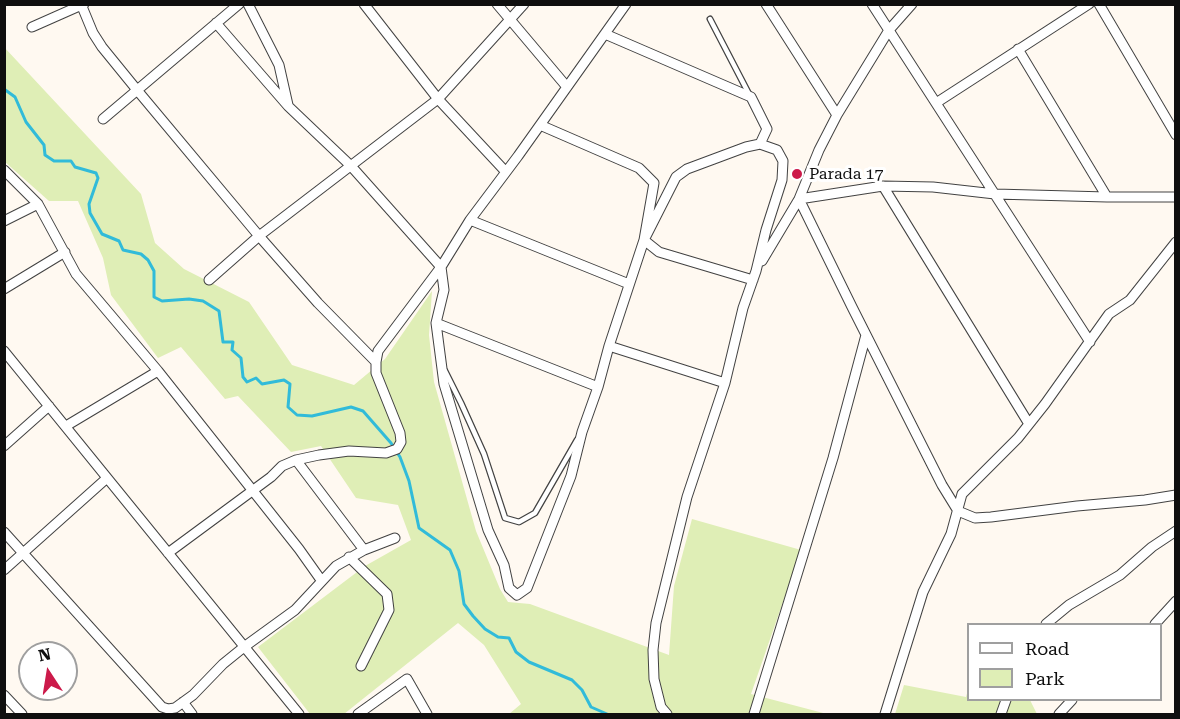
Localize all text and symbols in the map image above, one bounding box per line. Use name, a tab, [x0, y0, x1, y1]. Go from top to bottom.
place label: Parada 17	[809, 164, 883, 184]
marker: Parada 17	[790, 167, 804, 181]
legend	[967, 623, 1162, 701]
text: Road	[1025, 638, 1069, 659]
north arrow	[18, 641, 78, 701]
text: N	[37, 644, 53, 665]
text: Park	[1025, 668, 1065, 689]

